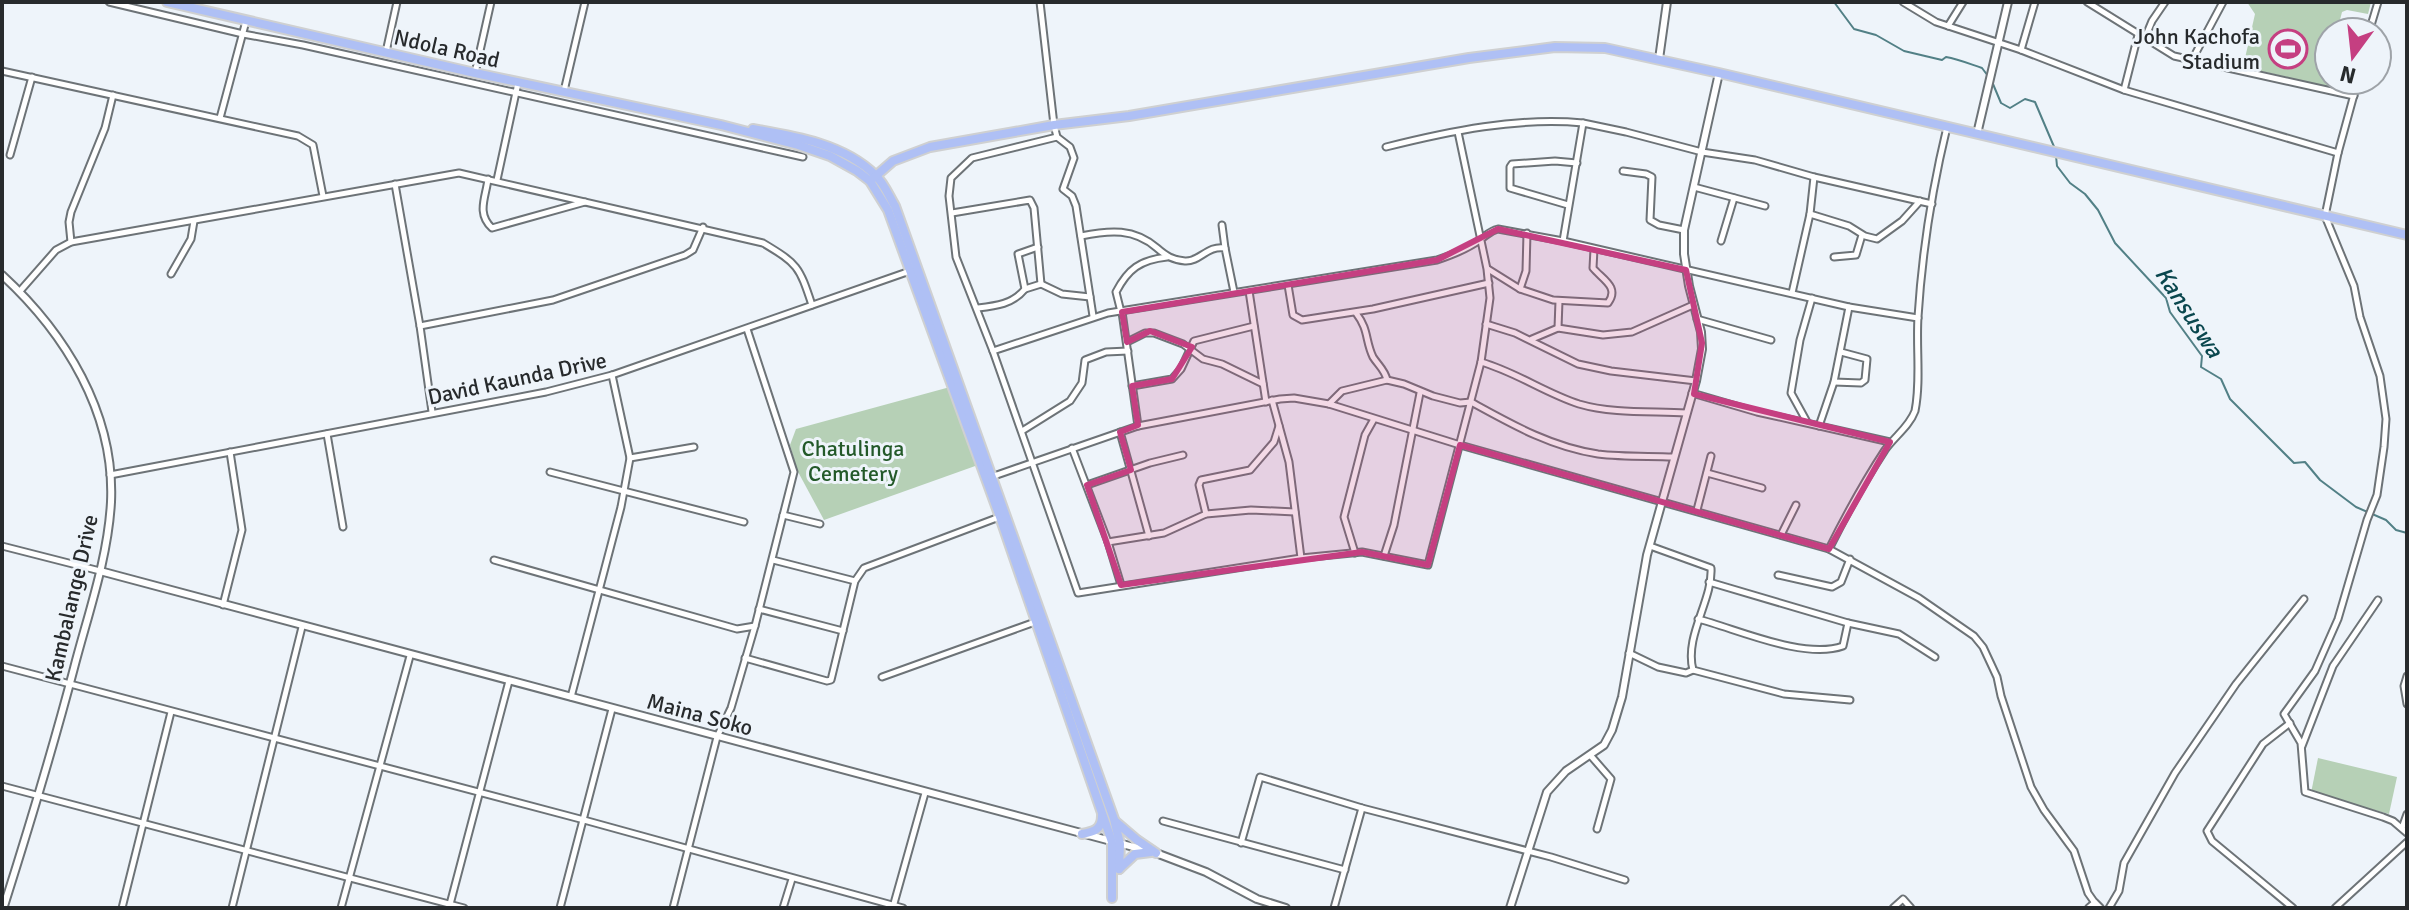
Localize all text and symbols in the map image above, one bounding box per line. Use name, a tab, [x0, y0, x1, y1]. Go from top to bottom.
north arrow	[2313, 16, 2393, 96]
street label: Ndola Road	[391, 23, 502, 74]
place label: John Kachofa Stadium	[2134, 23, 2260, 75]
sports icon: John Kachofa Stadium	[2267, 28, 2309, 70]
text: N	[2337, 60, 2359, 90]
water label: Kansuswa	[2148, 261, 2230, 364]
street label: David Kaunda Drive	[425, 346, 609, 411]
park label: Chatulinga Cemetery	[802, 435, 905, 487]
street label: Kambalange Drive	[39, 512, 104, 684]
street label: Maina Soko	[644, 687, 756, 742]

